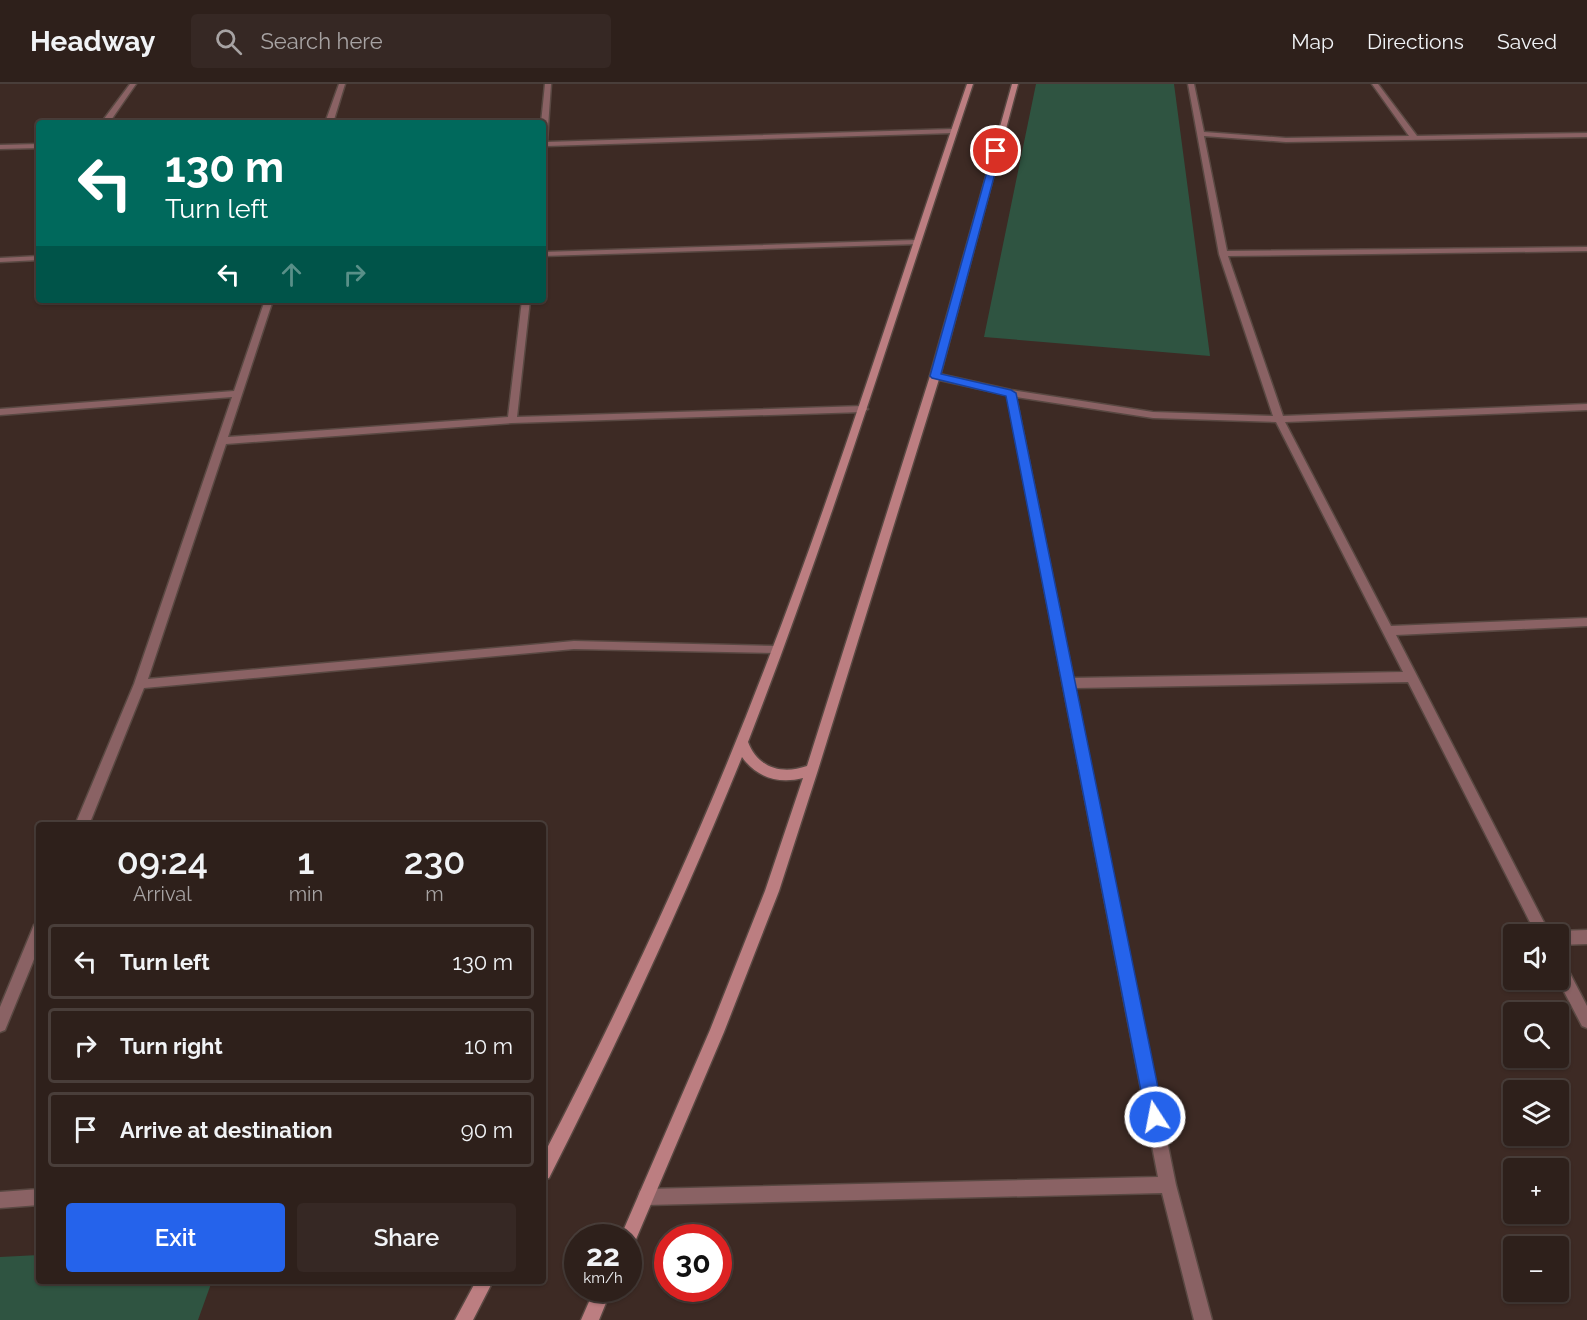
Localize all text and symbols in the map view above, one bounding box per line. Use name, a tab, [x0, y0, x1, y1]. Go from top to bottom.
search box	[191, 14, 611, 68]
text: Headway	[30, 25, 155, 58]
icon: search	[212, 25, 245, 58]
text: Search here	[260, 28, 383, 54]
text: Map	[1291, 29, 1334, 54]
text: Directions	[1367, 29, 1464, 54]
text: Saved	[1497, 29, 1557, 54]
pin	[970, 125, 1021, 176]
icon: arrive	[979, 134, 1012, 167]
text: 130 m	[165, 143, 284, 192]
icon: left	[66, 144, 144, 222]
text: Turn left	[165, 193, 268, 224]
icon: left	[212, 258, 245, 291]
icon: ahead	[275, 258, 308, 291]
icon: right	[338, 258, 371, 291]
text: 09:24	[117, 840, 208, 882]
text: 1	[297, 840, 314, 882]
text: 230	[404, 840, 465, 882]
text: Arrival	[133, 882, 192, 906]
text: min	[289, 882, 323, 906]
text: m	[425, 882, 444, 906]
map controls	[1503, 924, 1569, 1302]
button: sound	[1503, 924, 1569, 990]
icon: left	[69, 945, 102, 978]
text: Turn left	[120, 949, 210, 975]
text: 130 m	[453, 949, 513, 975]
button: search	[1503, 1002, 1569, 1068]
icon: right	[69, 1029, 102, 1062]
text: Turn right	[120, 1033, 223, 1059]
text: 10 m	[464, 1033, 513, 1059]
button: layers	[1503, 1080, 1569, 1146]
position arrow	[1123, 1085, 1187, 1149]
icon: arrive	[69, 1113, 102, 1146]
text: Arrive at destination	[120, 1117, 333, 1143]
text: 90 m	[461, 1117, 513, 1143]
button: +	[1503, 1158, 1569, 1224]
button: Exit	[66, 1203, 285, 1272]
button: Share	[297, 1203, 516, 1272]
speed limit sign: 30	[654, 1224, 732, 1302]
button: −	[1503, 1236, 1569, 1302]
text: 22	[586, 1238, 620, 1273]
text: km/h	[583, 1269, 623, 1287]

